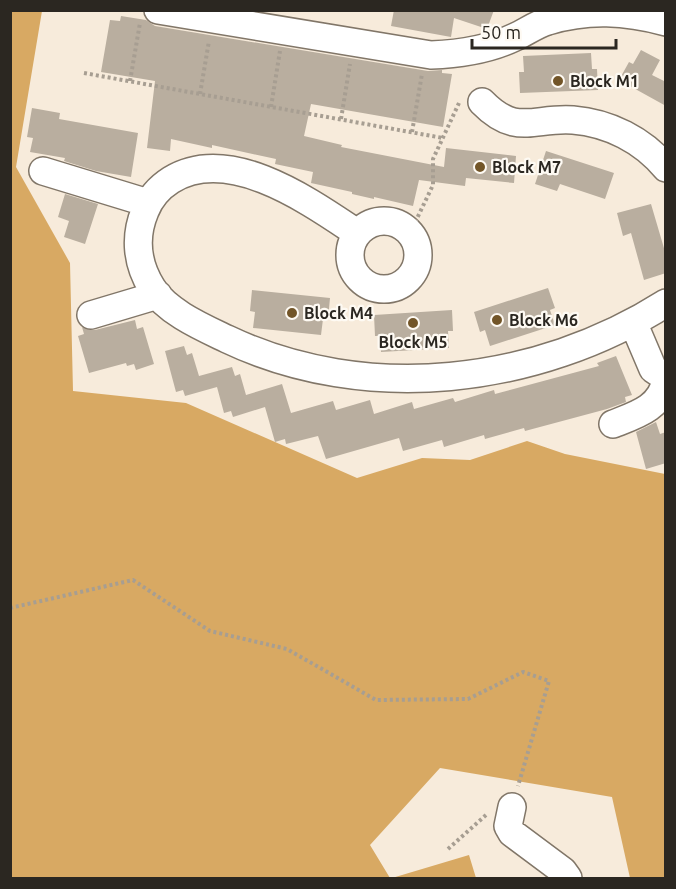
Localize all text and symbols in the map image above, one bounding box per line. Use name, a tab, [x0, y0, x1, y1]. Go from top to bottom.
scale bar	[472, 12, 616, 50]
text: 50 m	[481, 22, 521, 42]
place label: Block M1	[570, 72, 639, 90]
marker: Block M1	[551, 74, 565, 88]
place label: Block M7	[492, 158, 561, 176]
marker: Block M7	[473, 160, 487, 174]
place label: Block M4	[304, 304, 373, 322]
marker: Block M4	[285, 306, 299, 320]
place label: Block M6	[509, 311, 578, 329]
marker: Block M6	[490, 313, 504, 327]
marker: Block M5	[406, 316, 420, 330]
place label: Block M5	[379, 333, 447, 351]

